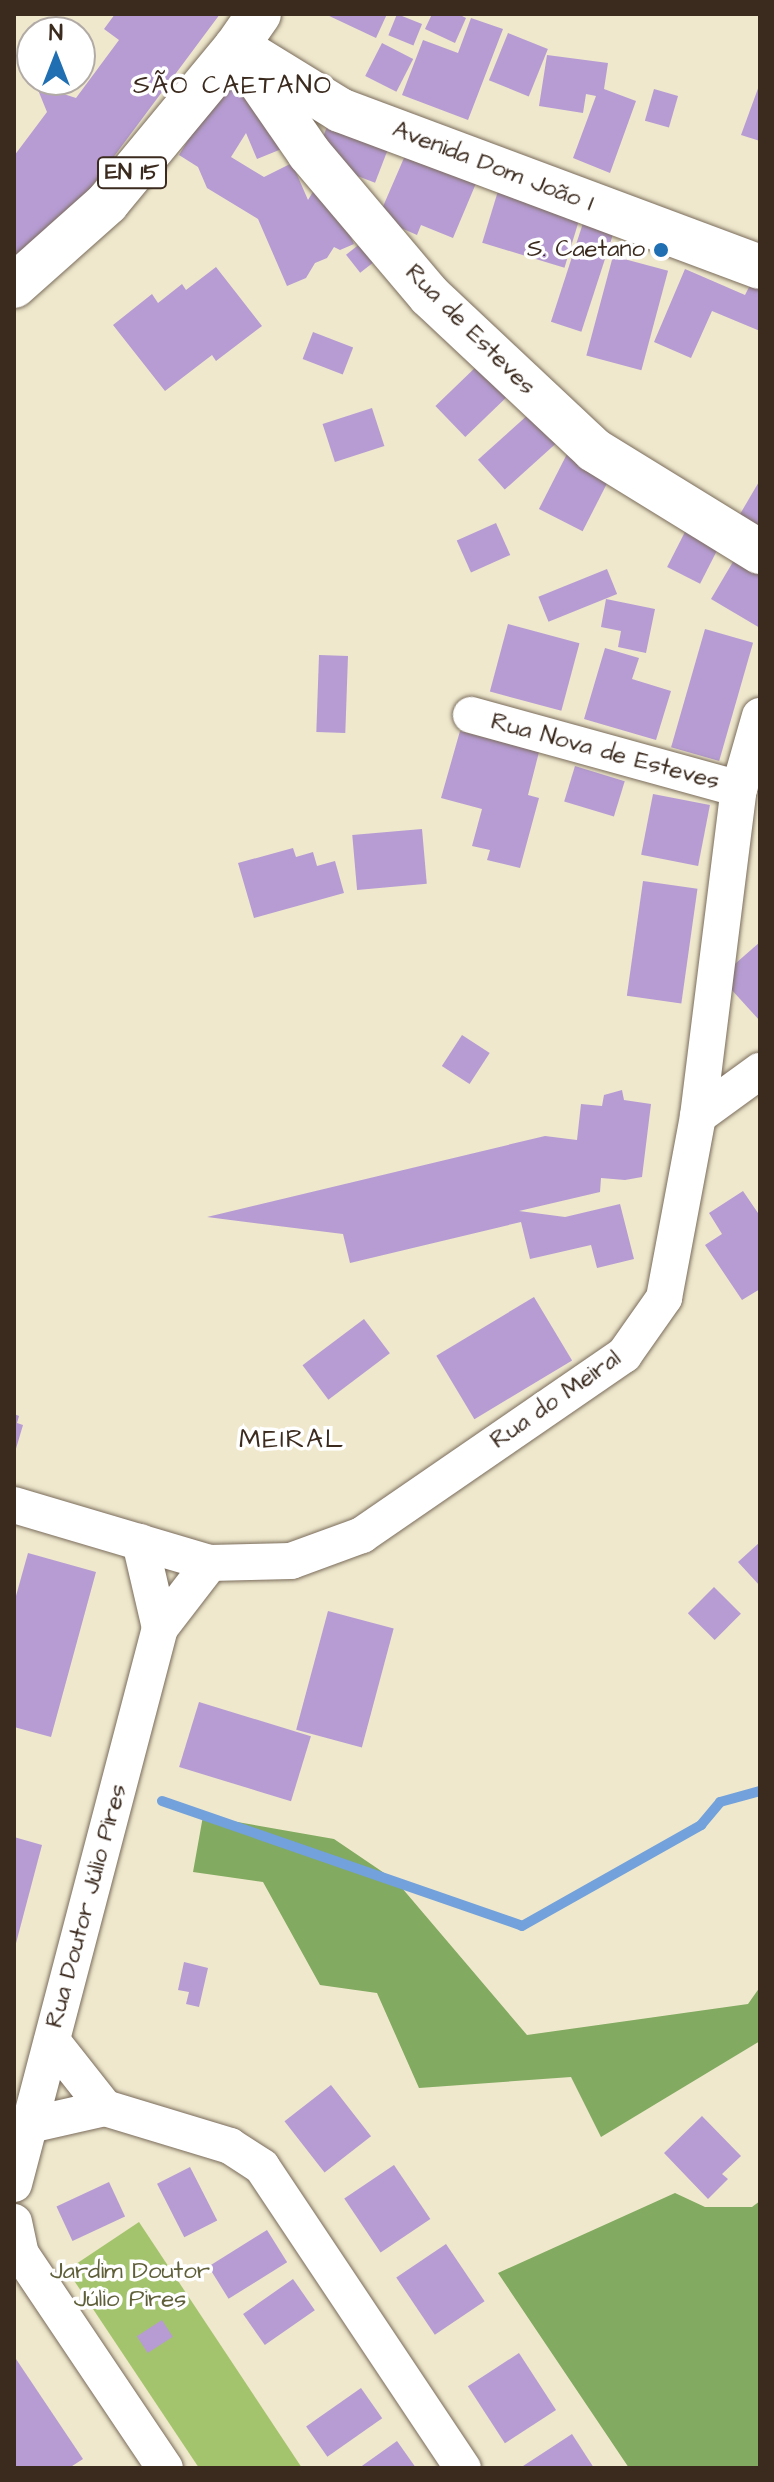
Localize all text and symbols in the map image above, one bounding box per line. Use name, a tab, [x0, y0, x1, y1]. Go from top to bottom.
north arrow	[16, 16, 96, 96]
text: N	[49, 18, 63, 49]
district label: SÃO CAETANO	[133, 70, 333, 102]
street label: Avenida Dom João I	[388, 115, 598, 219]
road number: EN 15	[96, 155, 168, 191]
place label: S. Caetano	[527, 236, 645, 264]
marker: S. Caetano	[652, 241, 670, 259]
street label: Rua de Esteves	[399, 259, 541, 401]
street label: Rua Nova de Esteves	[488, 708, 722, 796]
street label: Rua do Meiral	[485, 1345, 627, 1455]
district label: MEIRAL	[239, 1424, 345, 1456]
street label: Rua Doutor Júlio Pires	[41, 1781, 133, 2031]
park label: Jardim Doutor Júlio Pires	[50, 2258, 210, 2314]

